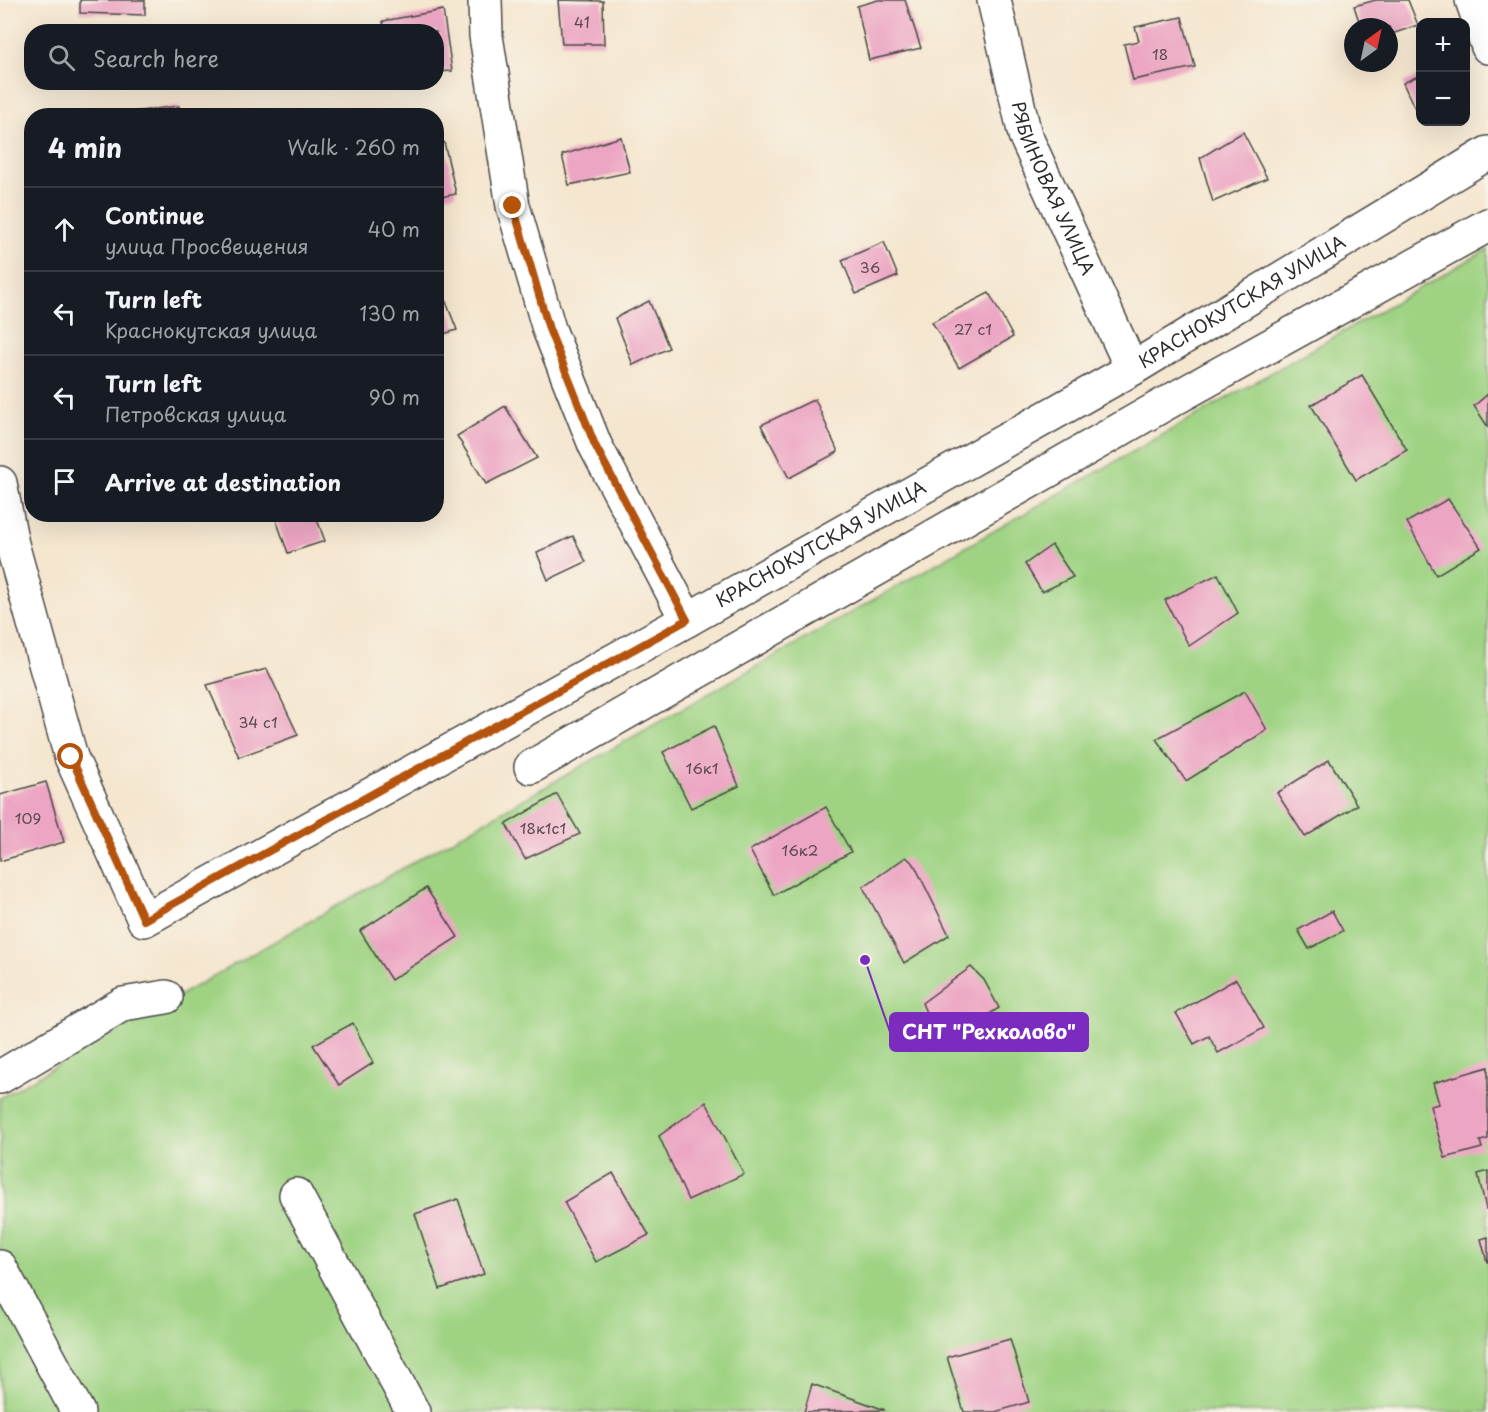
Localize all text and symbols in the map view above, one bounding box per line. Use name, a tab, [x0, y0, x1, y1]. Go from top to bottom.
house number: 41	[574, 10, 590, 33]
north arrow	[1344, 18, 1398, 72]
map controls	[1416, 18, 1470, 126]
button: +	[1416, 18, 1470, 72]
search box	[24, 24, 444, 90]
icon: search	[45, 41, 78, 74]
text: Search here	[93, 41, 219, 74]
house number: 18	[1152, 42, 1168, 65]
button: −	[1416, 72, 1470, 126]
street label: РЯБИНОВАЯ УЛИЦА	[1006, 98, 1102, 279]
text: 4 min	[48, 128, 122, 167]
text: Walk · 260 m	[287, 132, 420, 162]
route end	[499, 192, 525, 218]
text: Continue	[105, 198, 204, 231]
icon: ahead	[48, 213, 81, 246]
text: 40 m	[368, 214, 420, 244]
street label: КРАСНОКУТСКАЯ УЛИЦА	[1133, 227, 1350, 374]
text: улица Просвещения	[105, 231, 309, 261]
house number: 36	[860, 255, 880, 278]
text: Turn left	[105, 282, 202, 315]
icon: left	[48, 297, 81, 330]
text: 130 m	[360, 298, 420, 328]
text: Краснокутская улица	[105, 315, 317, 345]
house number: 27 с1	[954, 317, 992, 340]
text: Turn left	[105, 366, 202, 399]
icon: left	[48, 381, 81, 414]
text: 90 m	[369, 382, 420, 412]
text: Петровская улица	[105, 399, 286, 429]
icon: arrive	[48, 465, 81, 498]
text: Arrive at destination	[105, 465, 341, 498]
street label: КРАСНОКУТСКАЯ УЛИЦА	[710, 473, 931, 613]
house number: 34 с1	[238, 710, 278, 733]
route start	[57, 743, 83, 769]
house number: 16к1	[686, 756, 718, 779]
house number: 109	[15, 806, 41, 829]
house number: 18к1с1	[520, 816, 566, 839]
house number: 16к2	[782, 838, 818, 861]
callout: СНТ "Рехколово"	[890, 1013, 1088, 1051]
text: СНТ "Рехколово"	[902, 1016, 1076, 1046]

